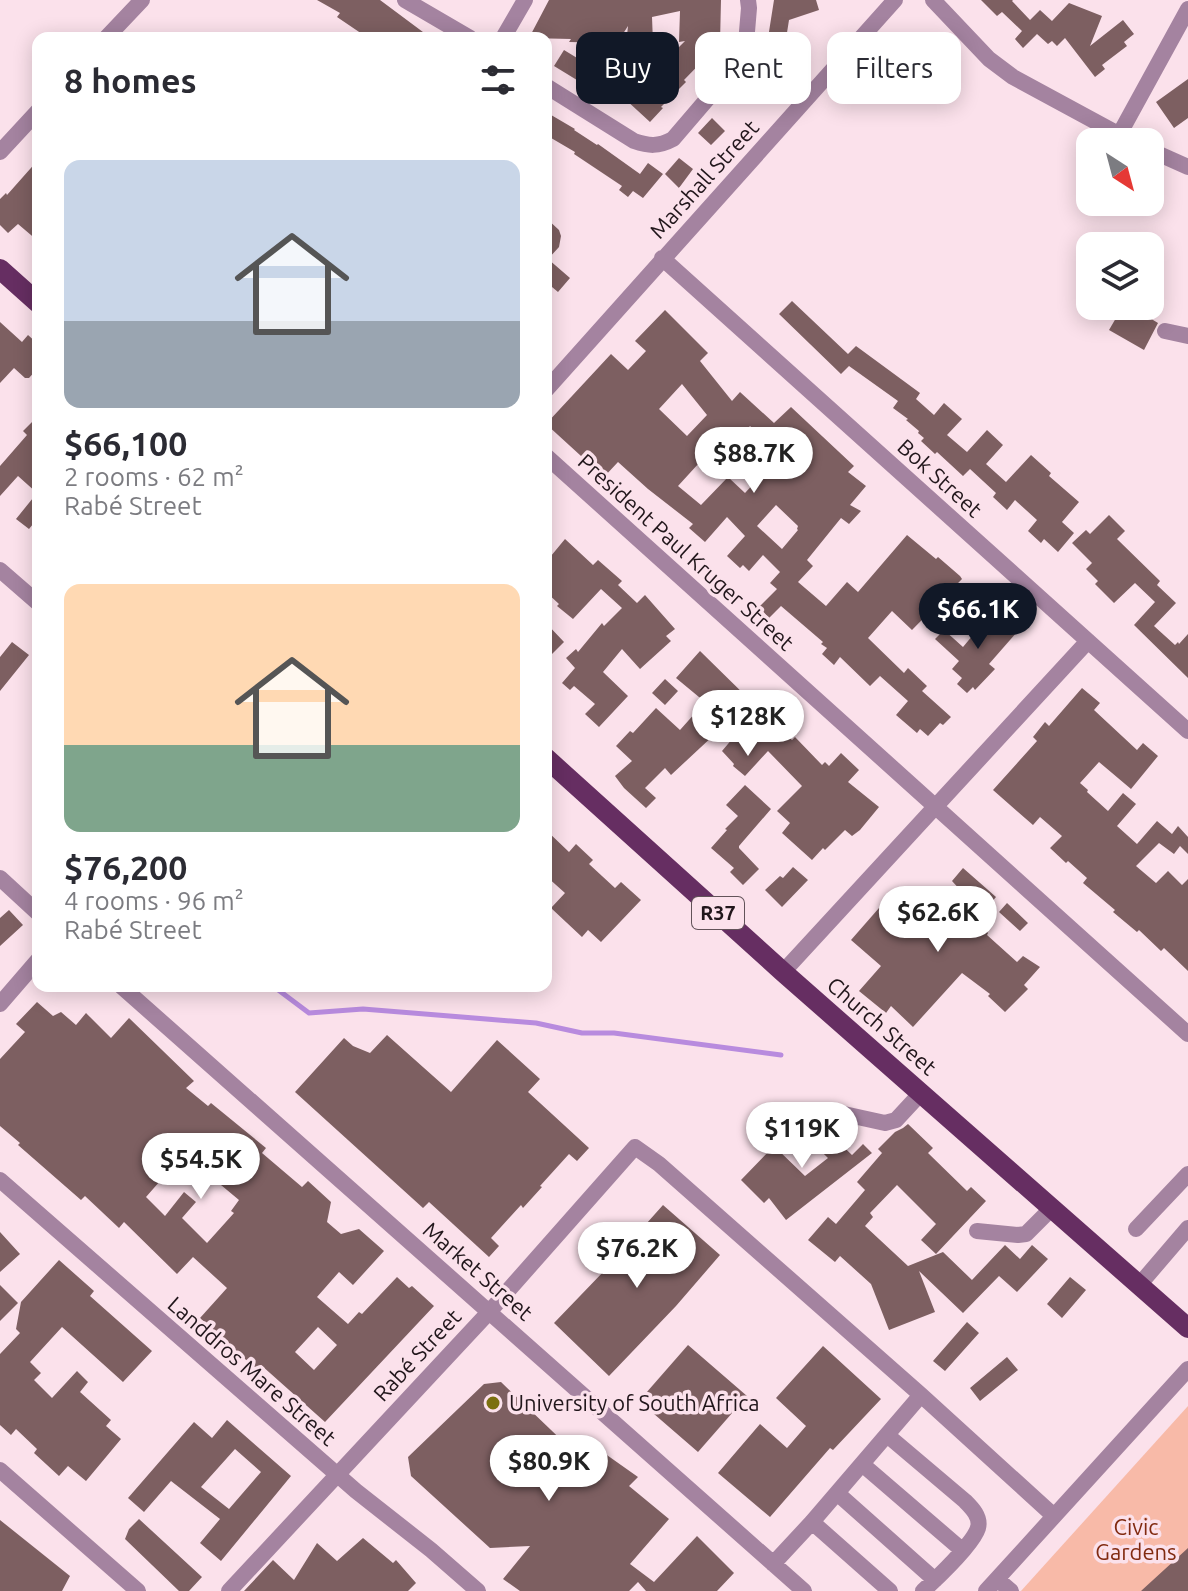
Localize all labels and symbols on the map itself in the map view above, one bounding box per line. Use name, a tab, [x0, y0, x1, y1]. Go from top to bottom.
street label: Marshall Street	[644, 114, 763, 243]
north arrow	[1076, 128, 1164, 216]
pin: $88.7K	[689, 427, 819, 495]
street label: Bok Street	[893, 433, 988, 522]
street label: President Paul Kruger Street	[573, 448, 799, 655]
pin: $66.1K	[913, 583, 1043, 651]
pin: $128K	[692, 690, 804, 758]
pin: $62.6K	[873, 886, 1003, 954]
road number: R37	[692, 897, 744, 929]
street label: Church Street	[823, 972, 942, 1080]
pin: $119K	[746, 1102, 858, 1170]
pin: $54.5K	[136, 1133, 266, 1201]
street label: Market Street	[419, 1216, 538, 1325]
pin: $76.2K	[572, 1222, 702, 1290]
street label: Landdros Mare Street	[163, 1291, 342, 1450]
street label: Rabé Street	[368, 1303, 466, 1406]
place label: University of South Africa	[509, 1390, 760, 1415]
marker: University of South Africa	[484, 1394, 502, 1412]
pin: $80.9K	[484, 1435, 614, 1503]
park label: Civic Gardens	[1095, 1514, 1177, 1564]

